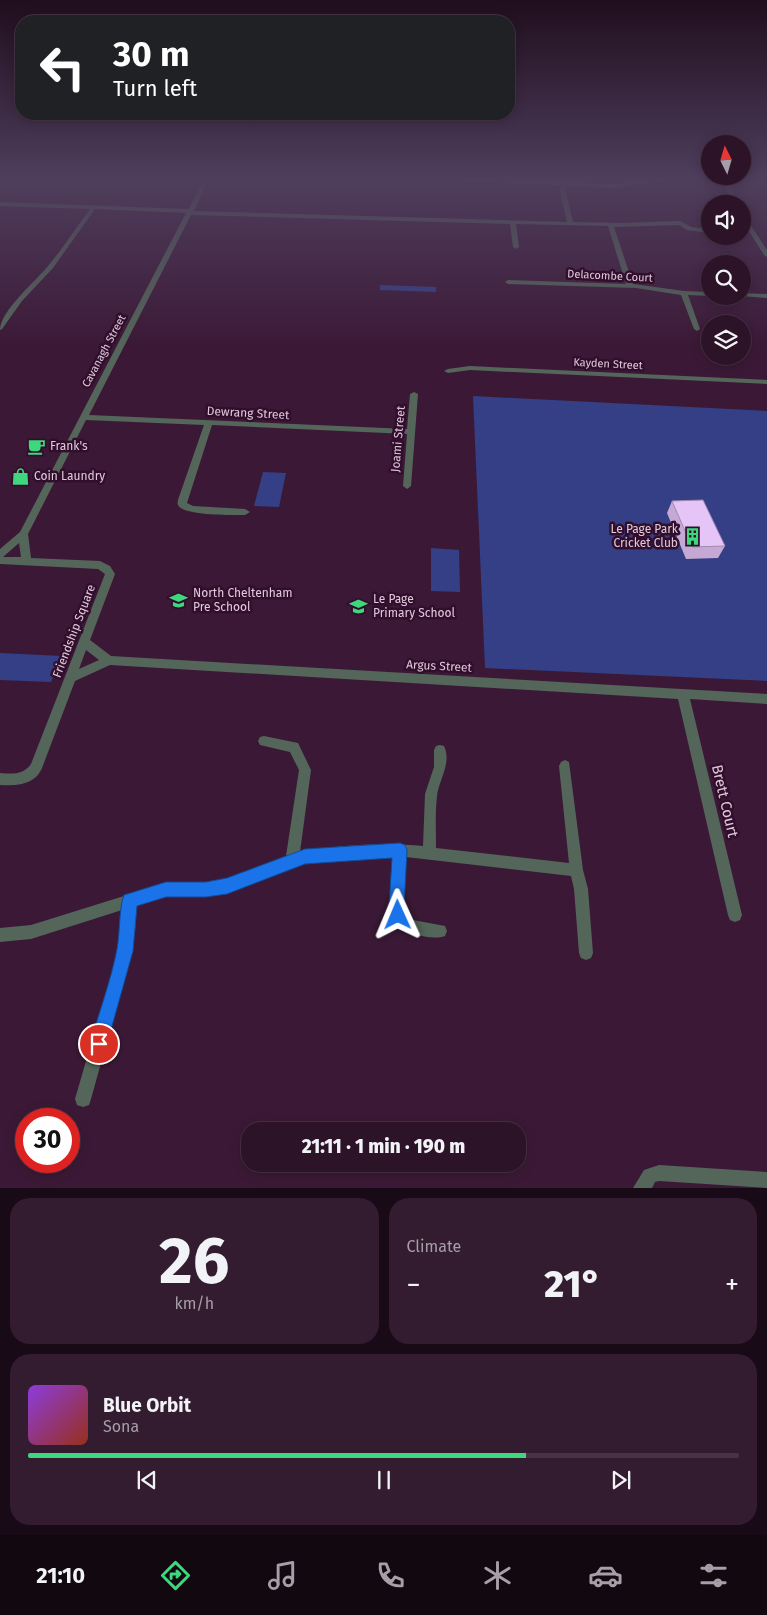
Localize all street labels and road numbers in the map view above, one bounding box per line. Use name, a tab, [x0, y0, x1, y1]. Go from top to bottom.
street label: Delacombe Court	[567, 267, 653, 285]
street label: Cavanagh Street	[79, 312, 129, 390]
street label: Kayden Street	[573, 356, 643, 372]
street label: Dewrang Street	[206, 404, 290, 422]
street label: Joami Street	[388, 405, 408, 473]
street label: Friendship Square	[50, 582, 98, 680]
street label: Argus Street	[406, 657, 473, 675]
street label: Brett Court	[708, 763, 742, 840]

